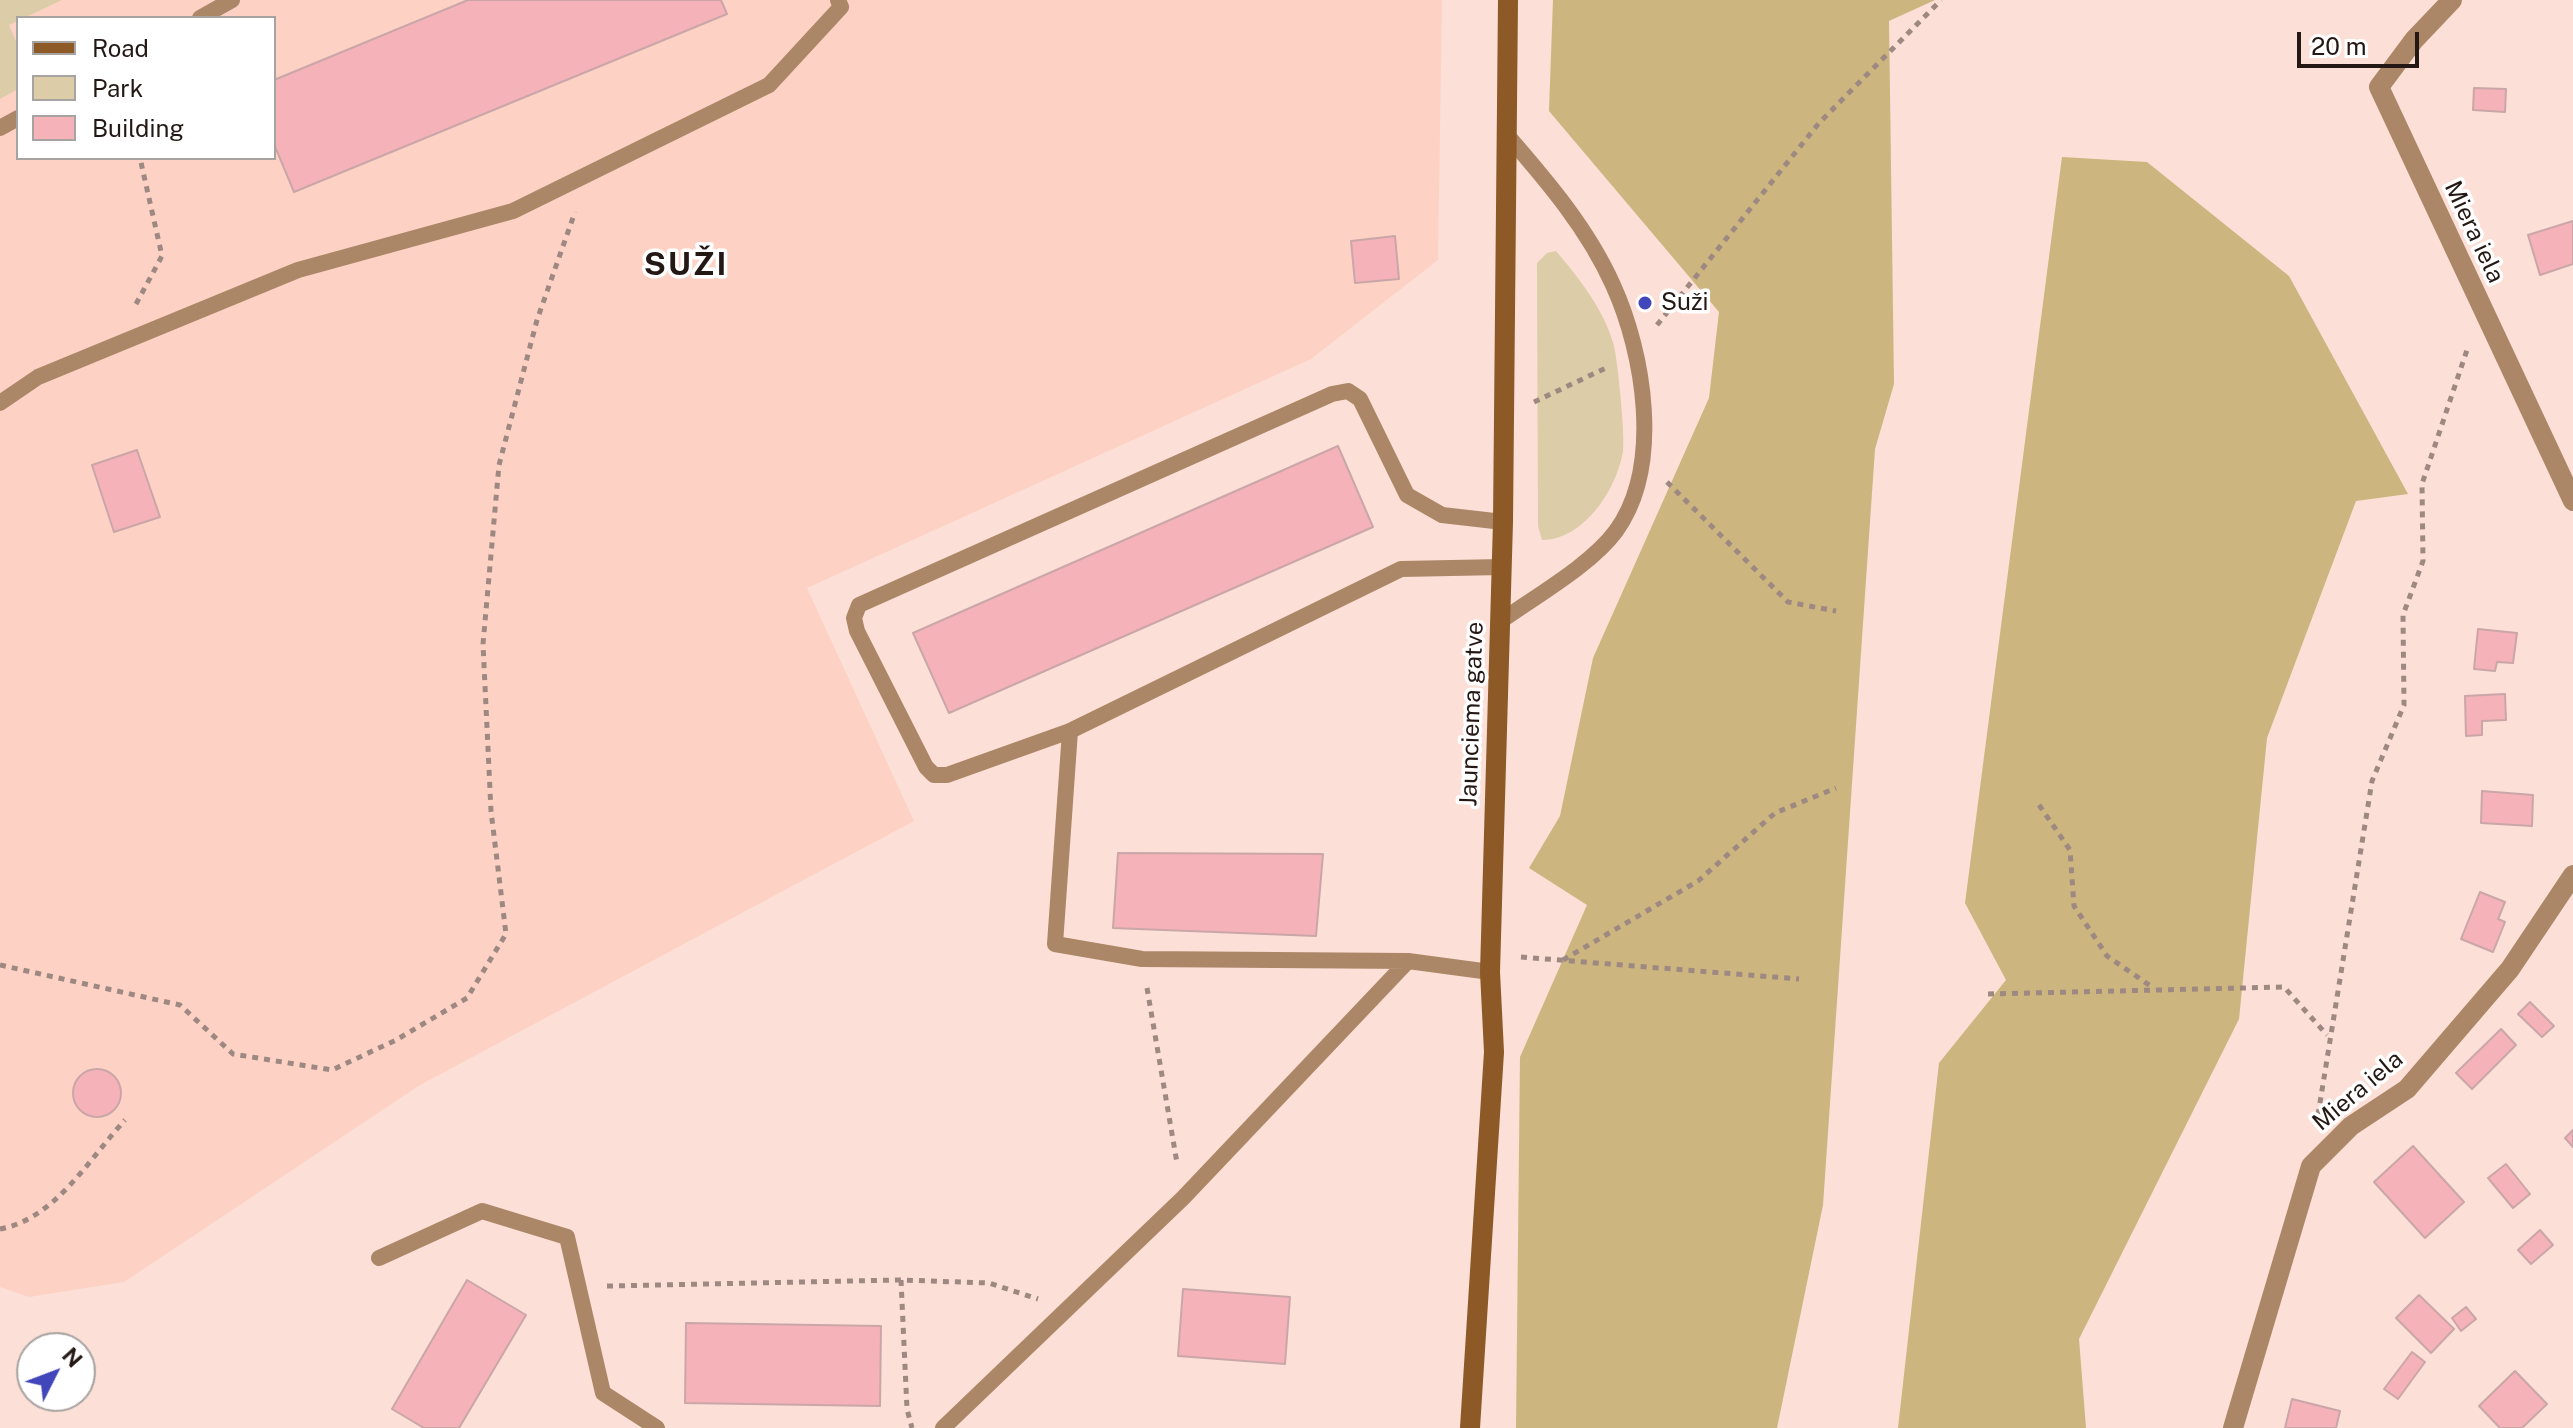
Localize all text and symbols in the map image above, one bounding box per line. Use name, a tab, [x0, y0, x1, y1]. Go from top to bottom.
legend	[16, 16, 276, 160]
scale bar	[2301, 16, 2423, 66]
text: 20 m	[2311, 32, 2367, 60]
text: Road	[92, 34, 149, 62]
text: Park	[92, 74, 143, 102]
text: Building	[92, 114, 184, 142]
street label: Miera iela	[2438, 177, 2510, 287]
district label: SUŽI	[644, 246, 728, 284]
place label: Suži	[1661, 289, 1708, 317]
marker: Suži	[1636, 294, 1654, 312]
street label: Jaunciema gatve	[1454, 621, 1490, 807]
street label: Miera iela	[2307, 1045, 2409, 1137]
north arrow	[16, 1332, 96, 1412]
text: N	[57, 1342, 88, 1372]

